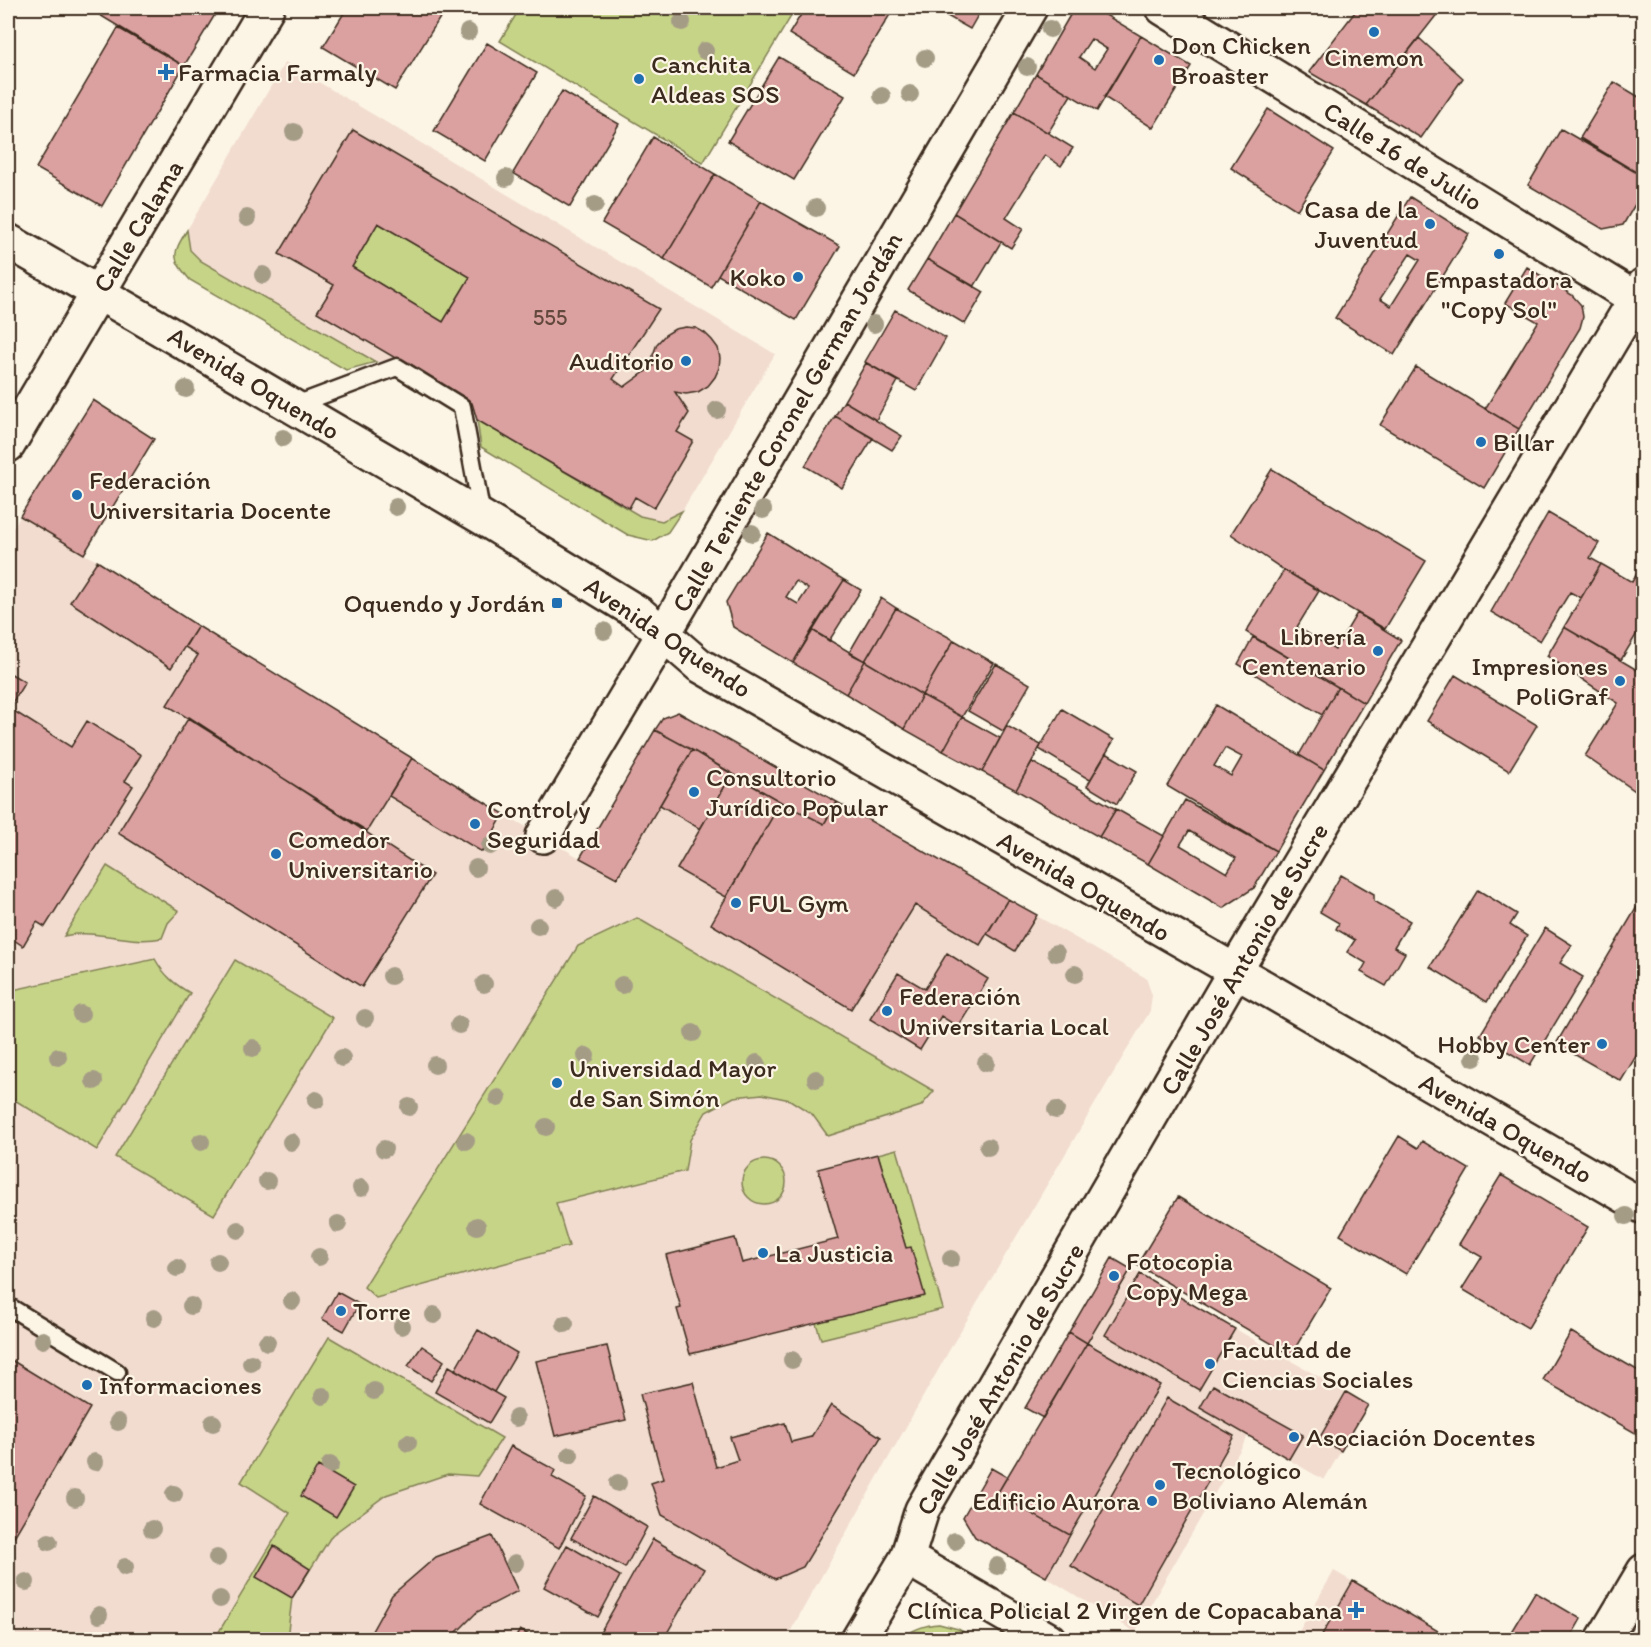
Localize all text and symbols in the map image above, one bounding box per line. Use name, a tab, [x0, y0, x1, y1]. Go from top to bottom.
marker: Cinemon	[1367, 25, 1381, 39]
place label: Don Chicken Broaster	[1171, 29, 1311, 91]
place label: Cinemon	[1324, 41, 1424, 73]
place label: Canchita Aldeas SOS	[651, 48, 780, 110]
marker: Don Chicken Broaster	[1152, 53, 1166, 67]
place label: Farmacia Farmaly	[178, 56, 377, 88]
marker: Farmacia Farmaly	[159, 65, 173, 79]
marker: Canchita Aldeas SOS	[632, 72, 646, 86]
street label: Calle 16 de Julio	[1318, 94, 1488, 218]
street label: Calle Calama	[86, 154, 190, 298]
place label: Casa de la Juventud	[1304, 193, 1419, 255]
marker: Casa de la Juventud	[1423, 217, 1437, 231]
street label: Calle Teniente Coronel German Jordán	[665, 226, 909, 618]
marker: Empastadora "Copy Sol"	[1492, 247, 1506, 261]
place label: Koko	[730, 261, 786, 293]
place label: Empastadora "Copy Sol"	[1425, 263, 1573, 325]
marker: Koko	[791, 270, 805, 284]
house number: 555	[533, 304, 567, 331]
street label: Avenida Oquendo	[162, 319, 346, 447]
place label: Auditorio	[569, 345, 674, 377]
marker: Auditorio	[679, 354, 693, 368]
place label: Billar	[1493, 426, 1555, 458]
marker: Billar	[1474, 435, 1488, 449]
place label: Federación Universitaria Docente	[89, 464, 331, 526]
marker: Federación Universitaria Docente	[70, 488, 84, 502]
street label: Avenida Oquendo	[578, 569, 758, 705]
place label: Oquendo y Jordán	[344, 587, 545, 619]
marker: Oquendo y Jordán	[550, 596, 564, 610]
place label: Librería Centenario	[1242, 620, 1366, 682]
marker: Librería Centenario	[1371, 644, 1385, 658]
place label: Impresiones PoliGraf	[1471, 650, 1608, 712]
marker: Impresiones PoliGraf	[1613, 674, 1627, 688]
place label: Consultorio Jurídico Popular	[706, 761, 889, 823]
marker: Consultorio Jurídico Popular	[687, 785, 701, 799]
place label: Control y Seguridad	[487, 793, 601, 855]
marker: Control y Seguridad	[468, 817, 482, 831]
street label: Calle José Antonio de Sucre	[1153, 817, 1335, 1101]
place label: Comedor Universitario	[288, 823, 433, 885]
street label: Avenida Oquendo	[992, 823, 1176, 949]
marker: Comedor Universitario	[269, 847, 283, 861]
place label: FUL Gym	[748, 887, 849, 919]
marker: FUL Gym	[729, 896, 743, 910]
place label: Federación Universitaria Local	[899, 980, 1109, 1042]
marker: Federación Universitaria Local	[880, 1004, 894, 1018]
place label: Hobby Center	[1437, 1028, 1591, 1060]
marker: Hobby Center	[1595, 1037, 1609, 1051]
place label: Universidad Mayor de San Simón	[569, 1052, 777, 1114]
street label: Avenida Oquendo	[1414, 1065, 1598, 1191]
marker: Universidad Mayor de San Simón	[550, 1076, 564, 1090]
place label: La Justicia	[775, 1237, 893, 1269]
street label: Calle José Antonio de Sucre	[909, 1237, 1091, 1521]
place label: Fotocopia Copy Mega	[1126, 1245, 1248, 1307]
marker: La Justicia	[756, 1246, 770, 1260]
marker: Fotocopia Copy Mega	[1107, 1269, 1121, 1283]
place label: Torre	[353, 1295, 411, 1327]
marker: Torre	[334, 1304, 348, 1318]
place label: Facultad de Ciencias Sociales	[1222, 1333, 1414, 1395]
marker: Facultad de Ciencias Sociales	[1203, 1357, 1217, 1371]
place label: Informaciones	[99, 1369, 262, 1401]
marker: Informaciones	[80, 1378, 94, 1392]
place label: Asociación Docentes	[1306, 1421, 1535, 1453]
marker: Asociación Docentes	[1287, 1430, 1301, 1444]
place label: Tecnológico Boliviano Alemán	[1172, 1454, 1368, 1516]
marker: Tecnológico Boliviano Alemán	[1153, 1478, 1167, 1492]
place label: Edificio Aurora	[972, 1485, 1141, 1517]
marker: Edificio Aurora	[1145, 1494, 1159, 1508]
place label: Clínica Policial 2 Virgen de Copacabana	[907, 1594, 1342, 1626]
marker: Clínica Policial 2 Virgen de Copacabana	[1347, 1601, 1365, 1619]

